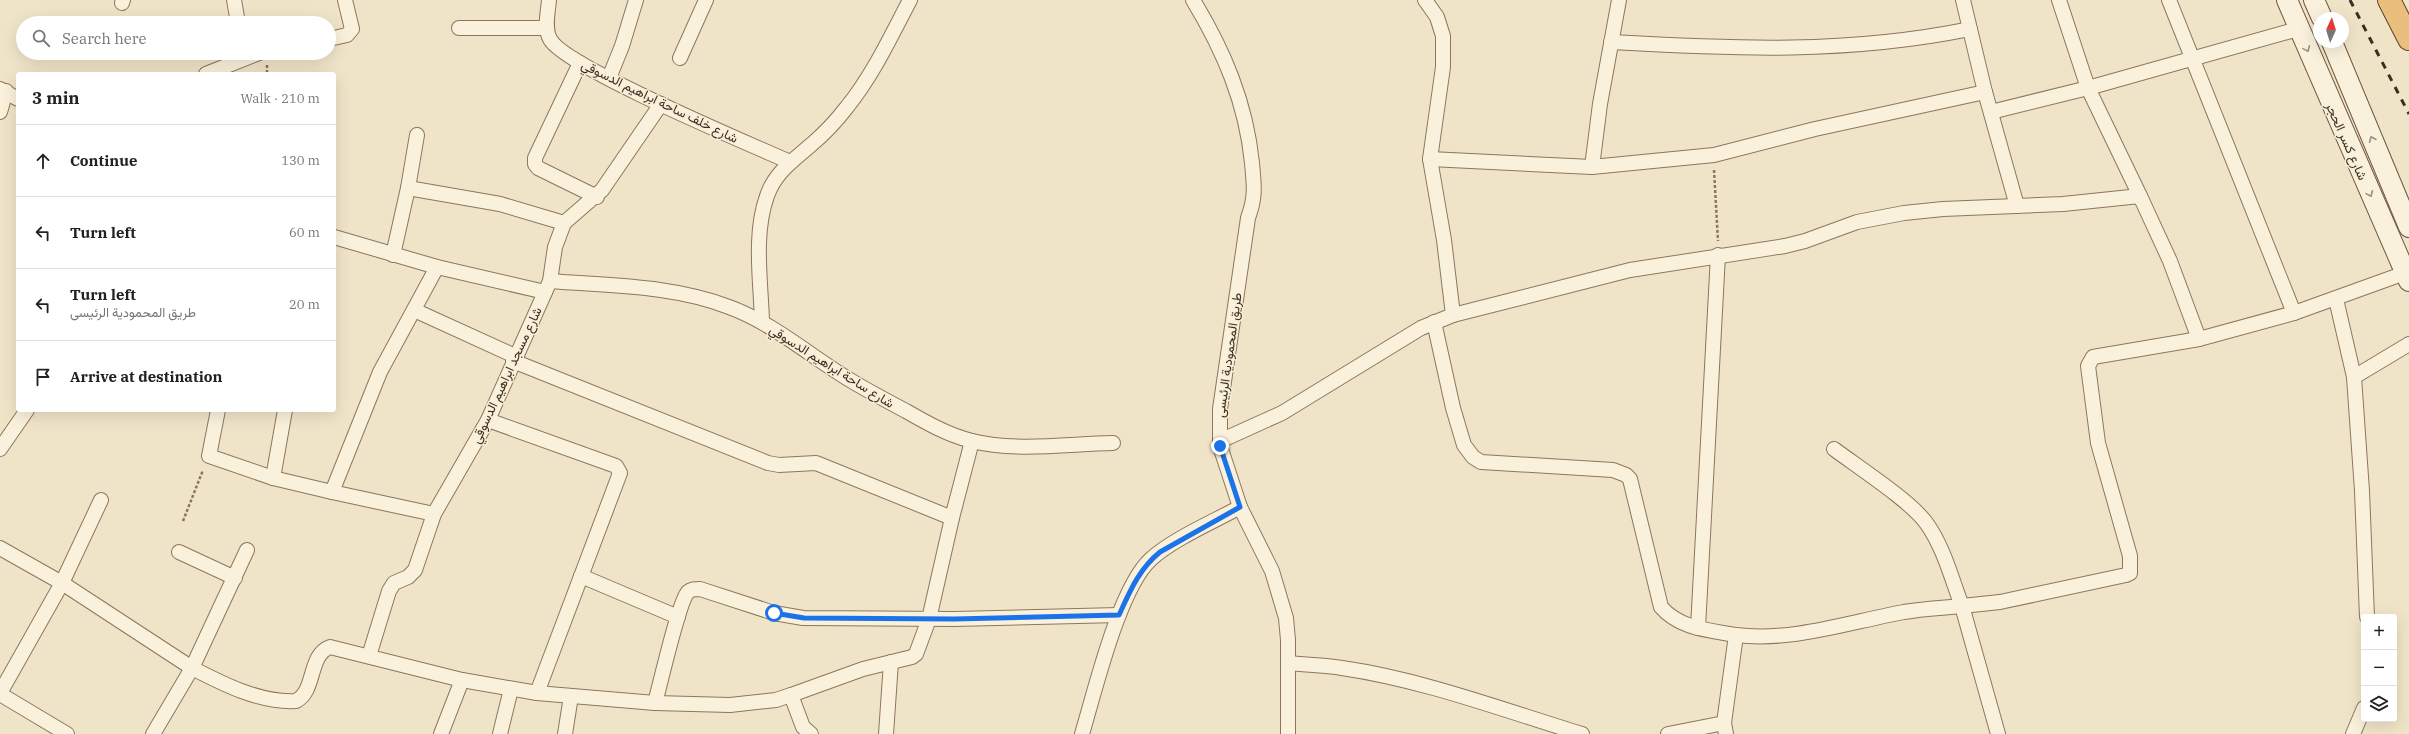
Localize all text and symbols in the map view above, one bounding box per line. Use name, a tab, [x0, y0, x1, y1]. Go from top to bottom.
north arrow	[2313, 12, 2349, 48]
search box	[16, 16, 336, 60]
icon: search	[30, 27, 52, 49]
text: Search here	[62, 29, 147, 48]
one-way arrow	[2302, 45, 2310, 52]
street label: شارع خلف ساحة ابراهيم الدسوقي	[578, 56, 741, 149]
text: 3 min	[32, 87, 80, 109]
text: Walk · 210 m	[241, 90, 320, 107]
street label: شارع كسر الحجر	[2320, 99, 2371, 183]
one-way arrow	[2369, 136, 2377, 143]
icon: ahead	[32, 150, 54, 172]
text: Continue	[70, 151, 137, 170]
text: 130 m	[281, 152, 320, 169]
one-way arrow	[2365, 189, 2373, 197]
icon: left	[32, 222, 54, 244]
text: Turn left	[70, 223, 136, 242]
text: 60 m	[289, 224, 320, 241]
text: Turn left	[70, 285, 136, 304]
street label: طريق المحمودية الرئيسى	[1211, 292, 1246, 419]
icon: left	[32, 294, 54, 316]
text: 20 m	[289, 296, 320, 313]
text: طريق المحمودية الرئيسى	[70, 304, 196, 321]
street label: شارع مسجد ابراهيم الدسوقي	[467, 304, 547, 447]
street label: شارع ساحة ابراهيم الدسوقي	[765, 321, 897, 414]
icon: arrive	[32, 366, 54, 388]
text: Arrive at destination	[70, 367, 222, 386]
route end	[1211, 437, 1229, 455]
route start	[765, 604, 783, 622]
map controls	[2361, 614, 2397, 722]
button: +	[2361, 614, 2397, 650]
button: −	[2361, 650, 2397, 686]
button: layers	[2361, 686, 2397, 722]

